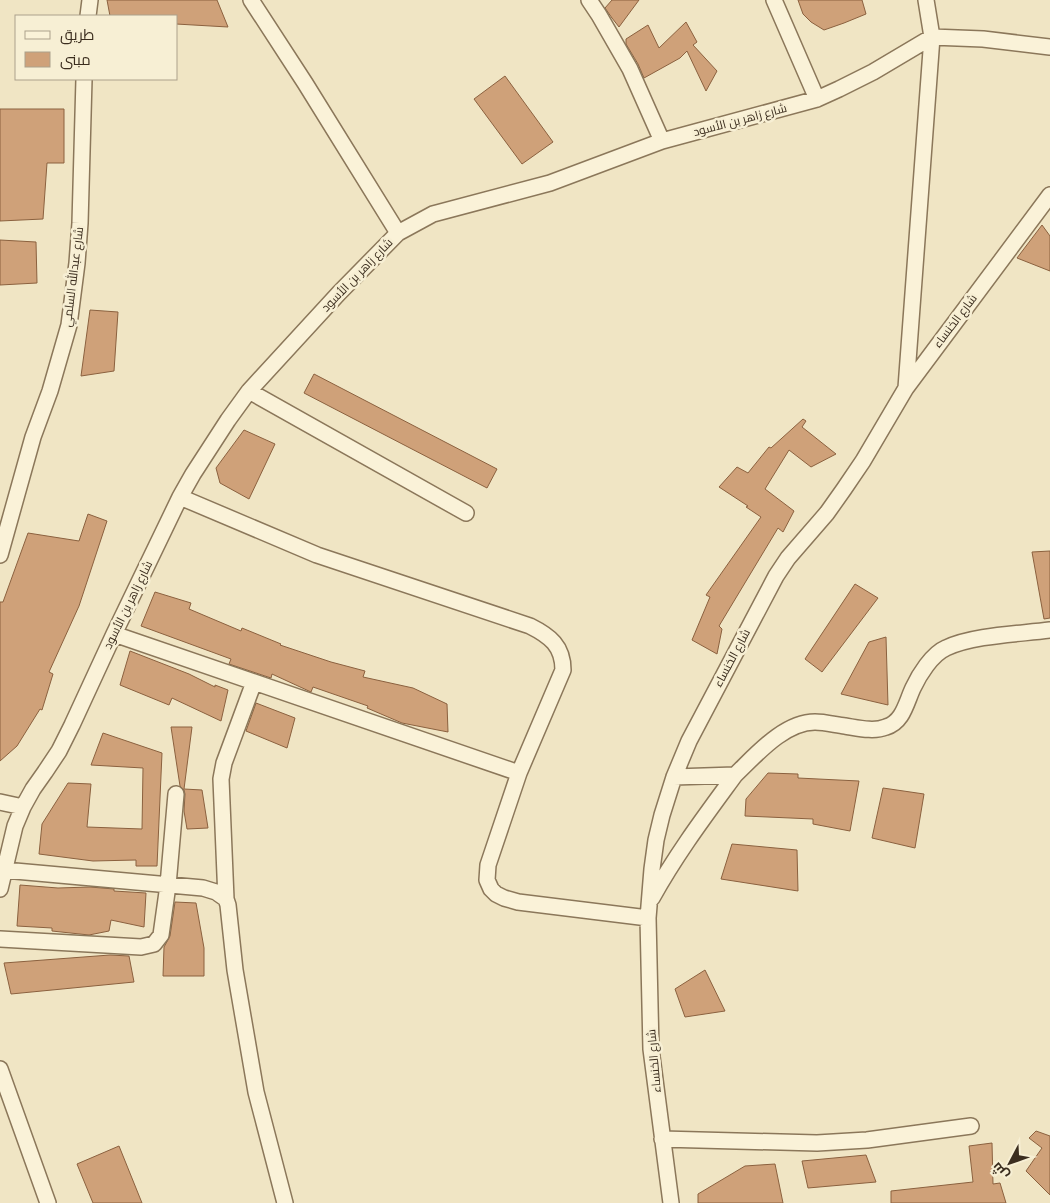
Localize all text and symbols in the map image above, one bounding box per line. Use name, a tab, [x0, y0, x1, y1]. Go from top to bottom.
legend	[15, 15, 178, 80]
text: طريق	[60, 24, 94, 45]
text: مبنى	[60, 49, 91, 70]
street label: شارع زاهر بن الأسود	[691, 100, 789, 140]
street label: شارع عبدالله السلمي	[59, 226, 89, 328]
street label: شارع زاهر بن الأسود	[318, 235, 396, 315]
street label: شارع الخنساء	[929, 291, 981, 351]
street label: شارع زاهر بن الأسود	[100, 558, 156, 652]
street label: شارع الخنساء	[710, 626, 754, 690]
street label: شارع الخنساء	[643, 1028, 665, 1093]
north arrow	[985, 1138, 1035, 1188]
text: ش	[987, 1158, 1014, 1185]

